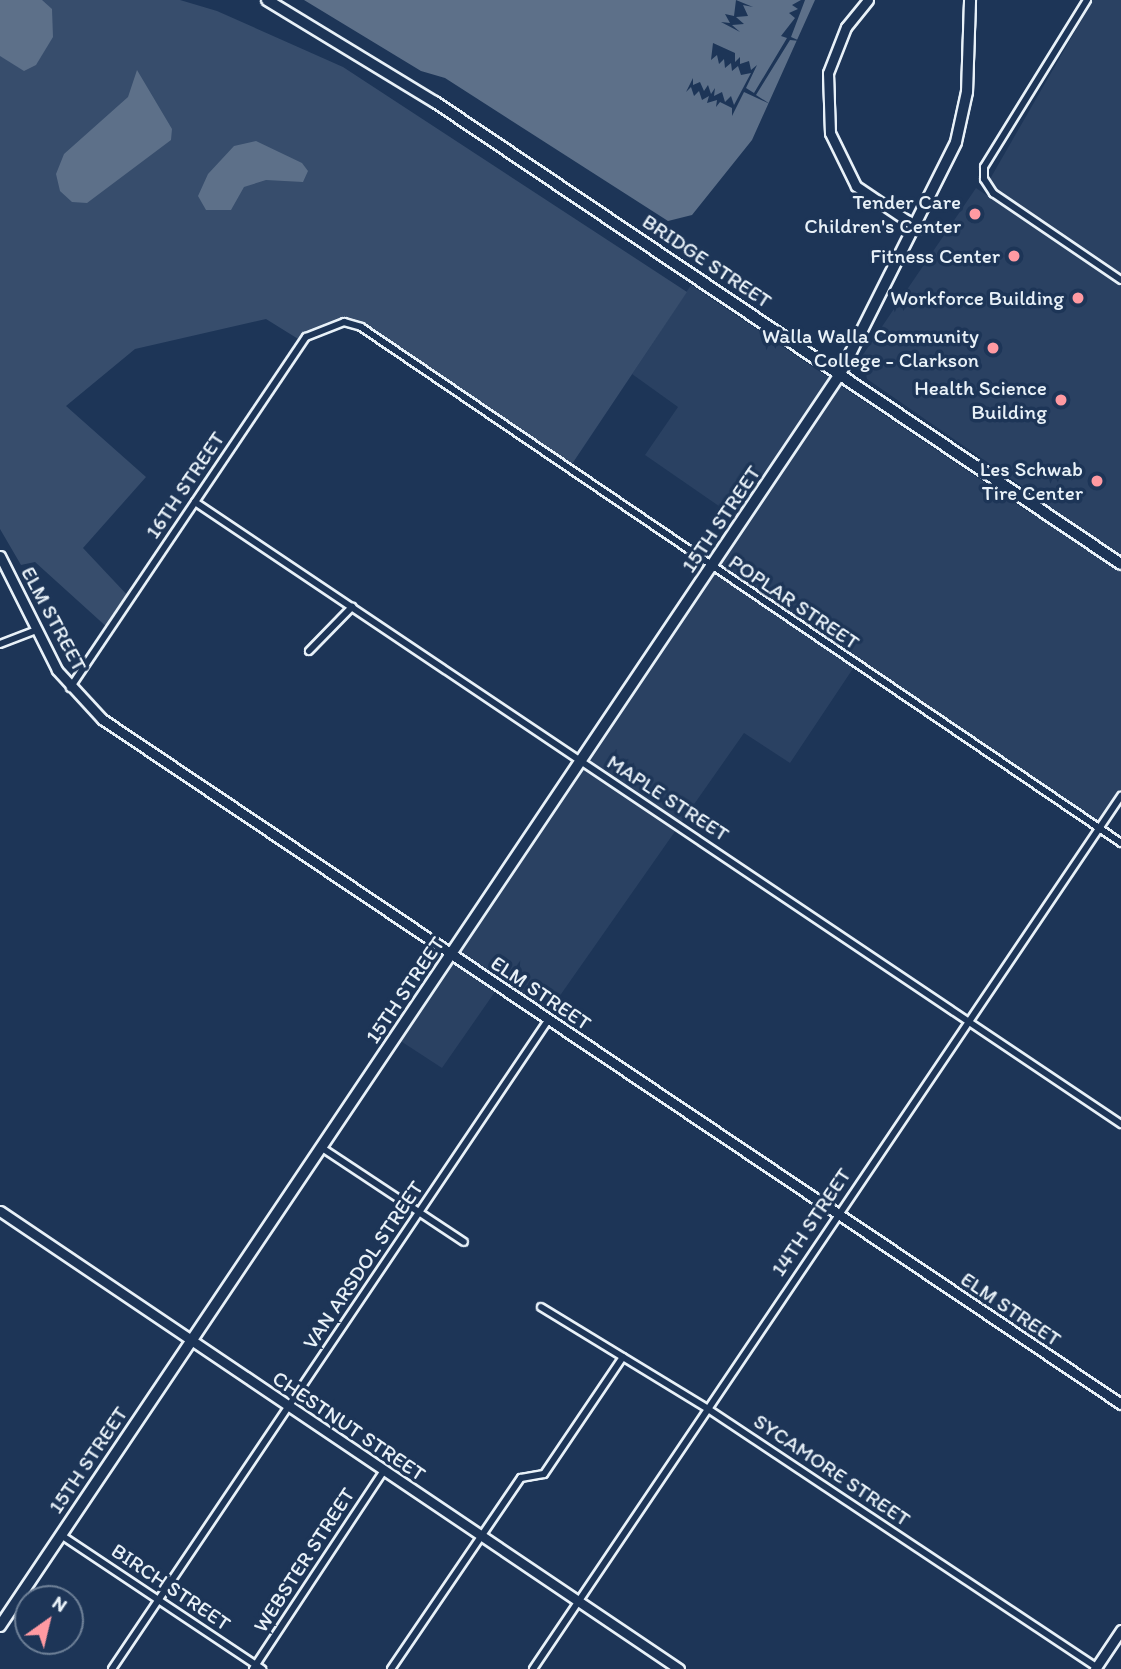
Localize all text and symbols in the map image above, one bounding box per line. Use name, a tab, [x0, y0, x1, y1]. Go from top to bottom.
place label: Tender Care Children's Center	[804, 189, 961, 239]
marker: Tender Care Children's Center	[967, 206, 983, 222]
street label: BRIDGE STREET	[637, 208, 777, 314]
place label: Fitness Center	[870, 243, 1000, 269]
marker: Fitness Center	[1006, 248, 1022, 264]
place label: Workforce Building	[890, 285, 1064, 311]
marker: Workforce Building	[1070, 290, 1086, 306]
place label: Walla Walla Community College - Clarkson	[764, 323, 979, 373]
marker: Walla Walla Community College - Clarkson	[985, 340, 1001, 356]
place label: Health Science Building	[914, 375, 1047, 425]
marker: Health Science Building	[1053, 392, 1069, 408]
street label: 16TH STREET	[140, 427, 230, 543]
place label: Les Schwab Tire Center	[980, 456, 1083, 506]
street label: 15TH STREET	[676, 461, 766, 577]
marker: Les Schwab Tire Center	[1089, 473, 1105, 489]
street label: POPLAR STREET	[724, 549, 864, 655]
street label: ELM STREET	[16, 562, 92, 676]
street label: MAPLE STREET	[602, 749, 734, 847]
street label: 15TH STREET	[360, 932, 450, 1048]
street label: ELM STREET	[486, 950, 596, 1036]
street label: 14TH STREET	[766, 1163, 856, 1281]
street label: VAN ARSDOL STREET	[297, 1176, 429, 1354]
street label: ELM STREET	[956, 1266, 1066, 1352]
street label: CHESTNUT STREET	[268, 1365, 430, 1487]
street label: 15TH STREET	[43, 1402, 133, 1518]
street label: SYCAMORE STREET	[749, 1408, 915, 1532]
street label: WEBSTER STREET	[248, 1483, 360, 1637]
street label: BIRCH STREET	[106, 1538, 236, 1636]
north arrow	[14, 1585, 84, 1655]
text: N	[48, 1591, 72, 1617]

